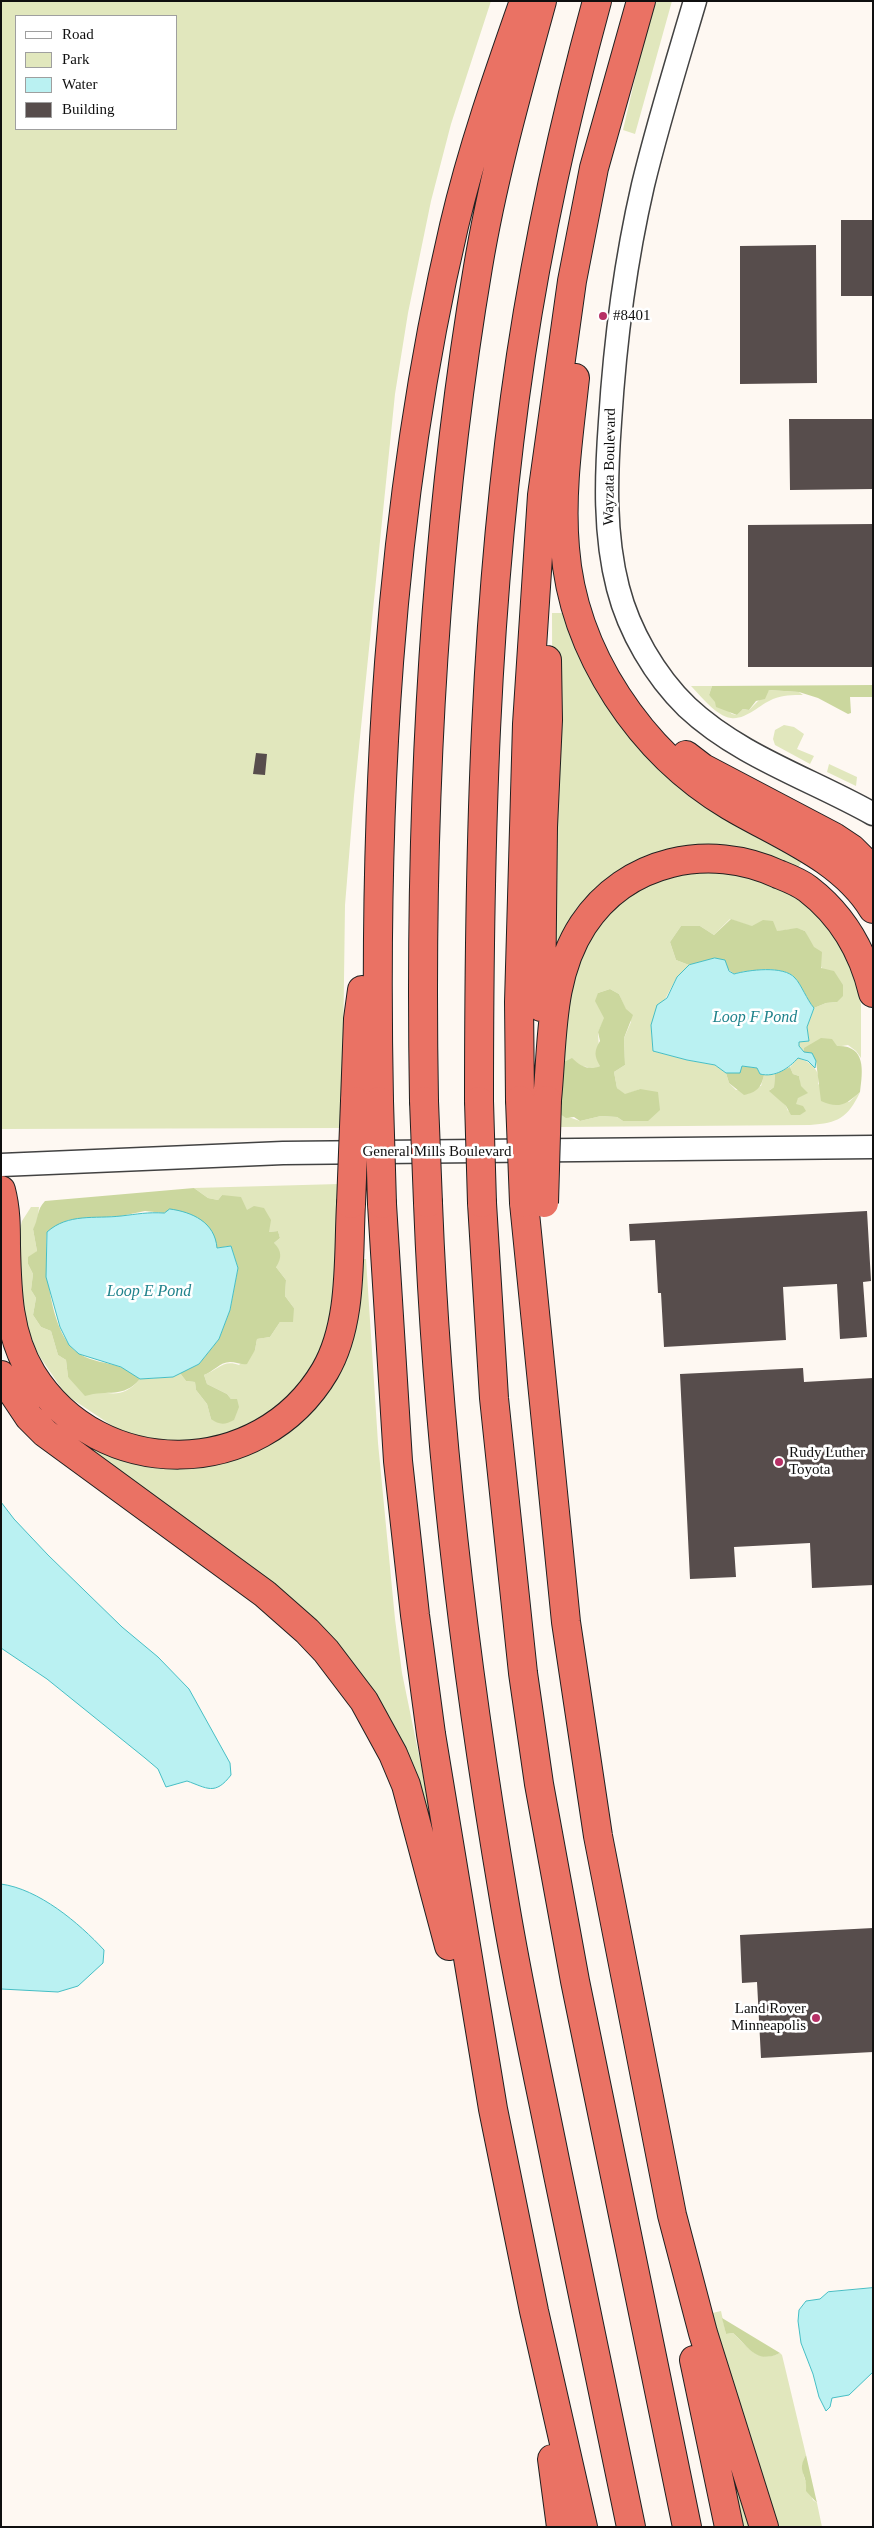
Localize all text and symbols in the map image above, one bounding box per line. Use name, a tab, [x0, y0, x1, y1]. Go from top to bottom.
legend	[15, 15, 178, 130]
text: Road	[62, 26, 94, 42]
text: Park	[62, 51, 90, 67]
text: Water	[62, 76, 97, 92]
text: Building	[62, 101, 115, 117]
place label: #8401	[613, 307, 650, 325]
marker: #8401	[597, 310, 609, 322]
street label: Wayzata Boulevard	[600, 408, 620, 526]
water label: Loop F Pond	[713, 1008, 797, 1028]
street label: General Mills Boulevard	[362, 1143, 512, 1161]
water label: Loop E Pond	[107, 1282, 191, 1302]
place label: Rudy Luther Toyota	[789, 1444, 865, 1479]
marker: Rudy Luther Toyota	[773, 1456, 785, 1468]
place label: Land Rover Minneapolis	[731, 2000, 806, 2035]
marker: Land Rover Minneapolis	[810, 2012, 822, 2024]

